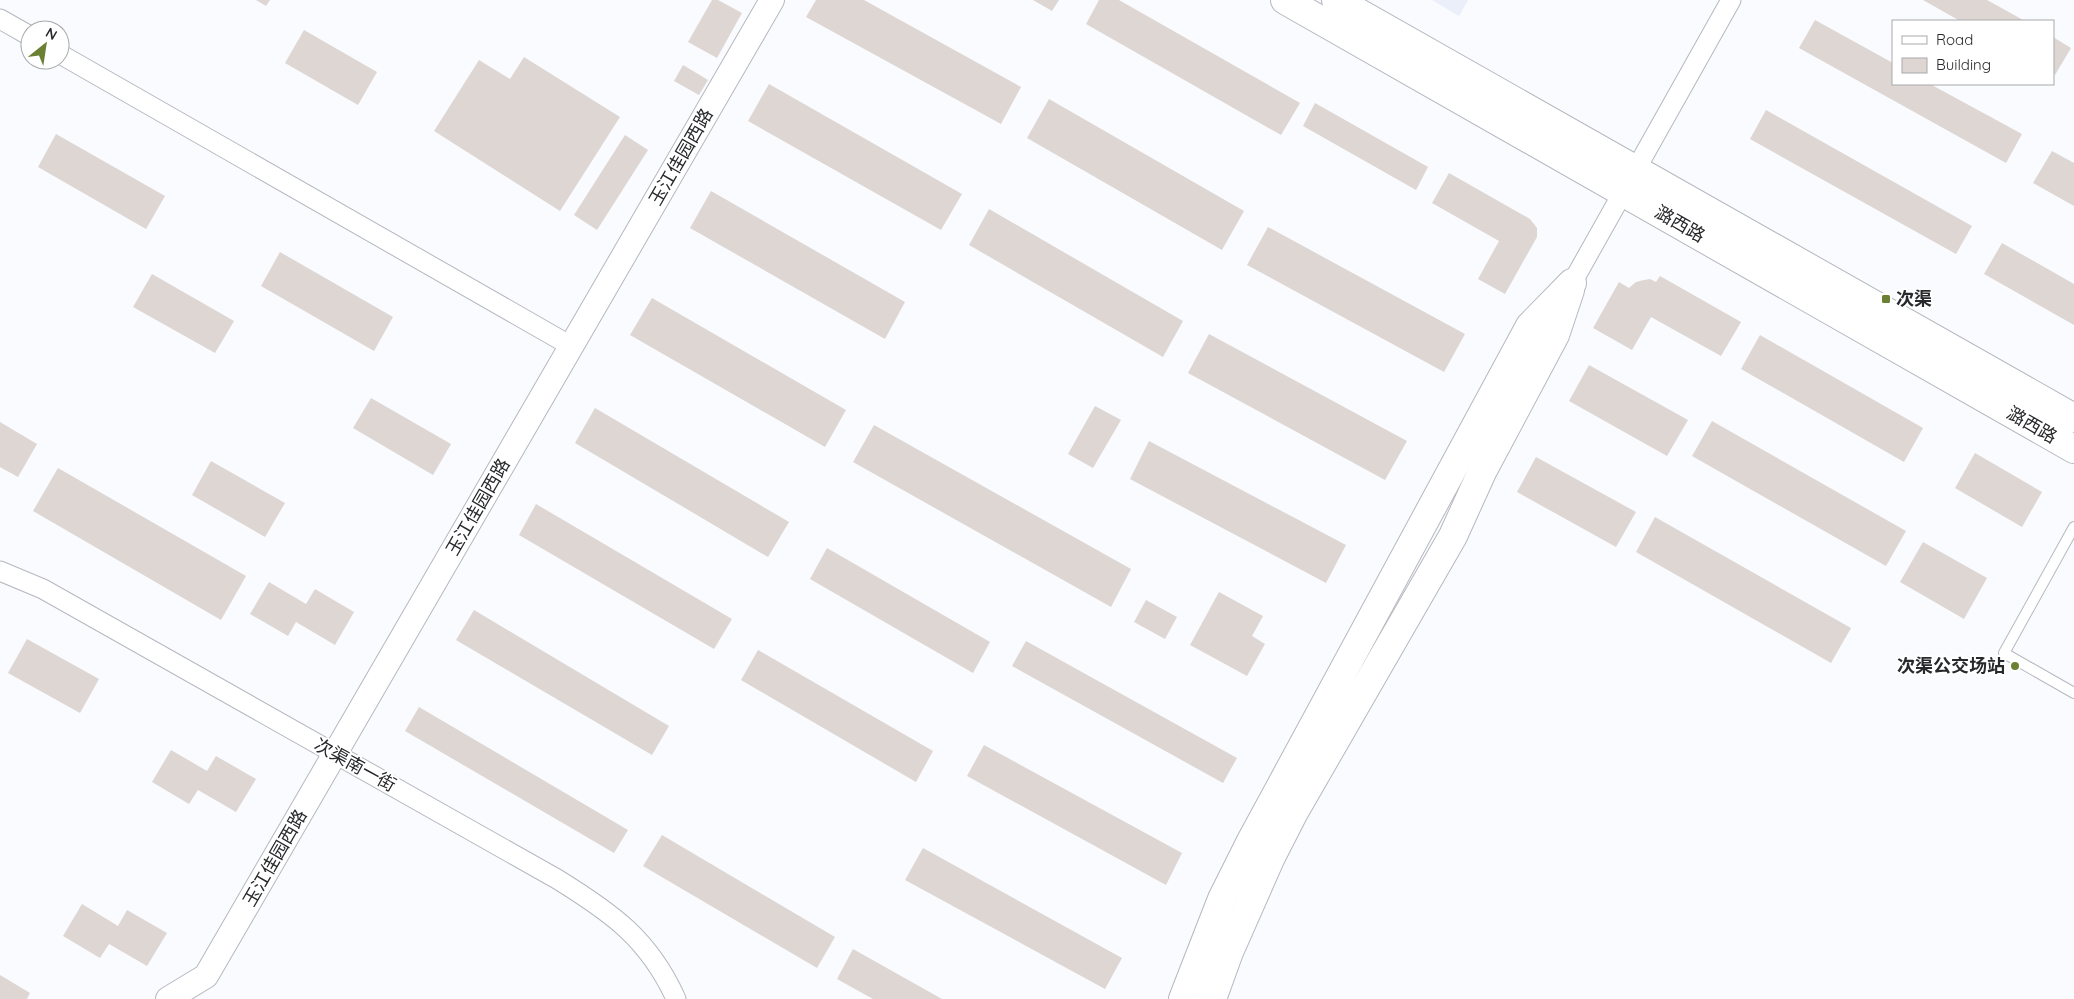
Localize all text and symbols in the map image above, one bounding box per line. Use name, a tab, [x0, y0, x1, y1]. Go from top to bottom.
north arrow	[20, 20, 70, 70]
legend	[1892, 20, 2054, 85]
text: N	[43, 23, 60, 44]
text: Road	[1936, 30, 1973, 49]
text: Building	[1936, 55, 1991, 74]
street label: 玉江佳园西路	[644, 104, 718, 209]
street label: 潞西路	[1651, 200, 1709, 247]
place label: 次渠	[1896, 287, 1932, 310]
marker: 次渠	[1880, 293, 1892, 305]
street label: 潞西路	[2003, 401, 2061, 448]
street label: 玉江佳园西路	[441, 454, 515, 559]
place label: 次渠公交场站	[1897, 654, 2005, 677]
marker: 次渠公交场站	[2009, 660, 2021, 672]
street label: 次渠南一街	[310, 733, 400, 796]
street label: 玉江佳园西路	[238, 805, 312, 910]

